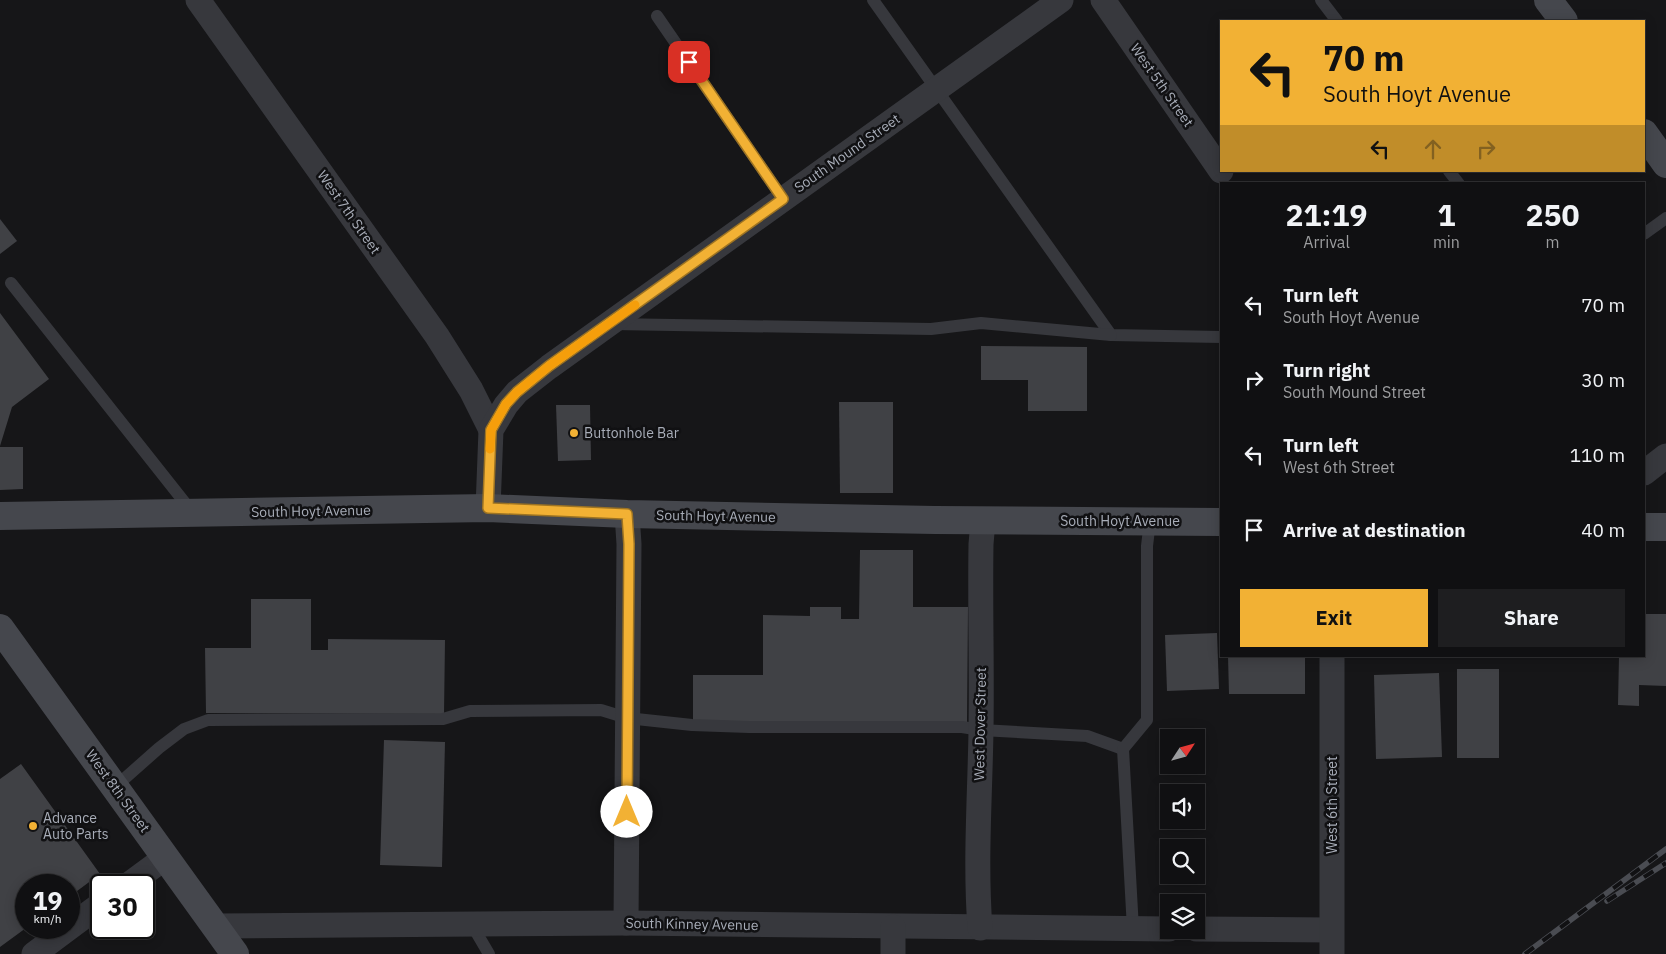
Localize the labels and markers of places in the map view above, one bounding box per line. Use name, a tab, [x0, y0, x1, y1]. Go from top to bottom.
pin	[668, 41, 710, 83]
place label: Buttonhole Bar	[584, 424, 679, 442]
marker: Buttonhole Bar	[568, 427, 580, 439]
place label: Advance Auto Parts	[43, 809, 109, 843]
marker: Advance Auto Parts	[27, 820, 39, 832]

